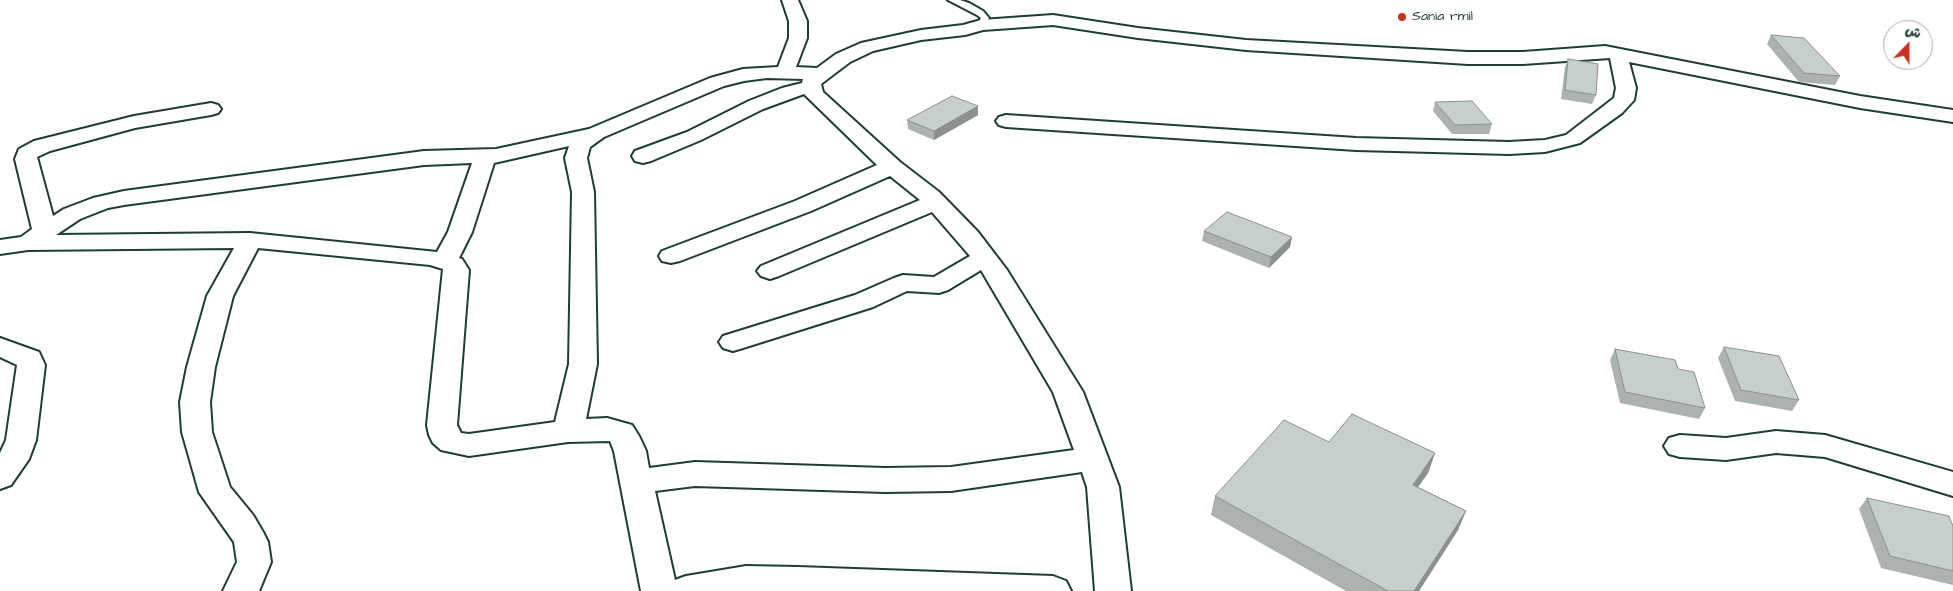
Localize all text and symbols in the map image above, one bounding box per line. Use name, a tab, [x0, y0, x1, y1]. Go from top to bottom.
place label: Sania rmil	[1412, 9, 1473, 25]
marker: Sania rmil	[1396, 11, 1408, 23]
north arrow	[1883, 20, 1933, 70]
text: ش	[1902, 20, 1924, 44]

